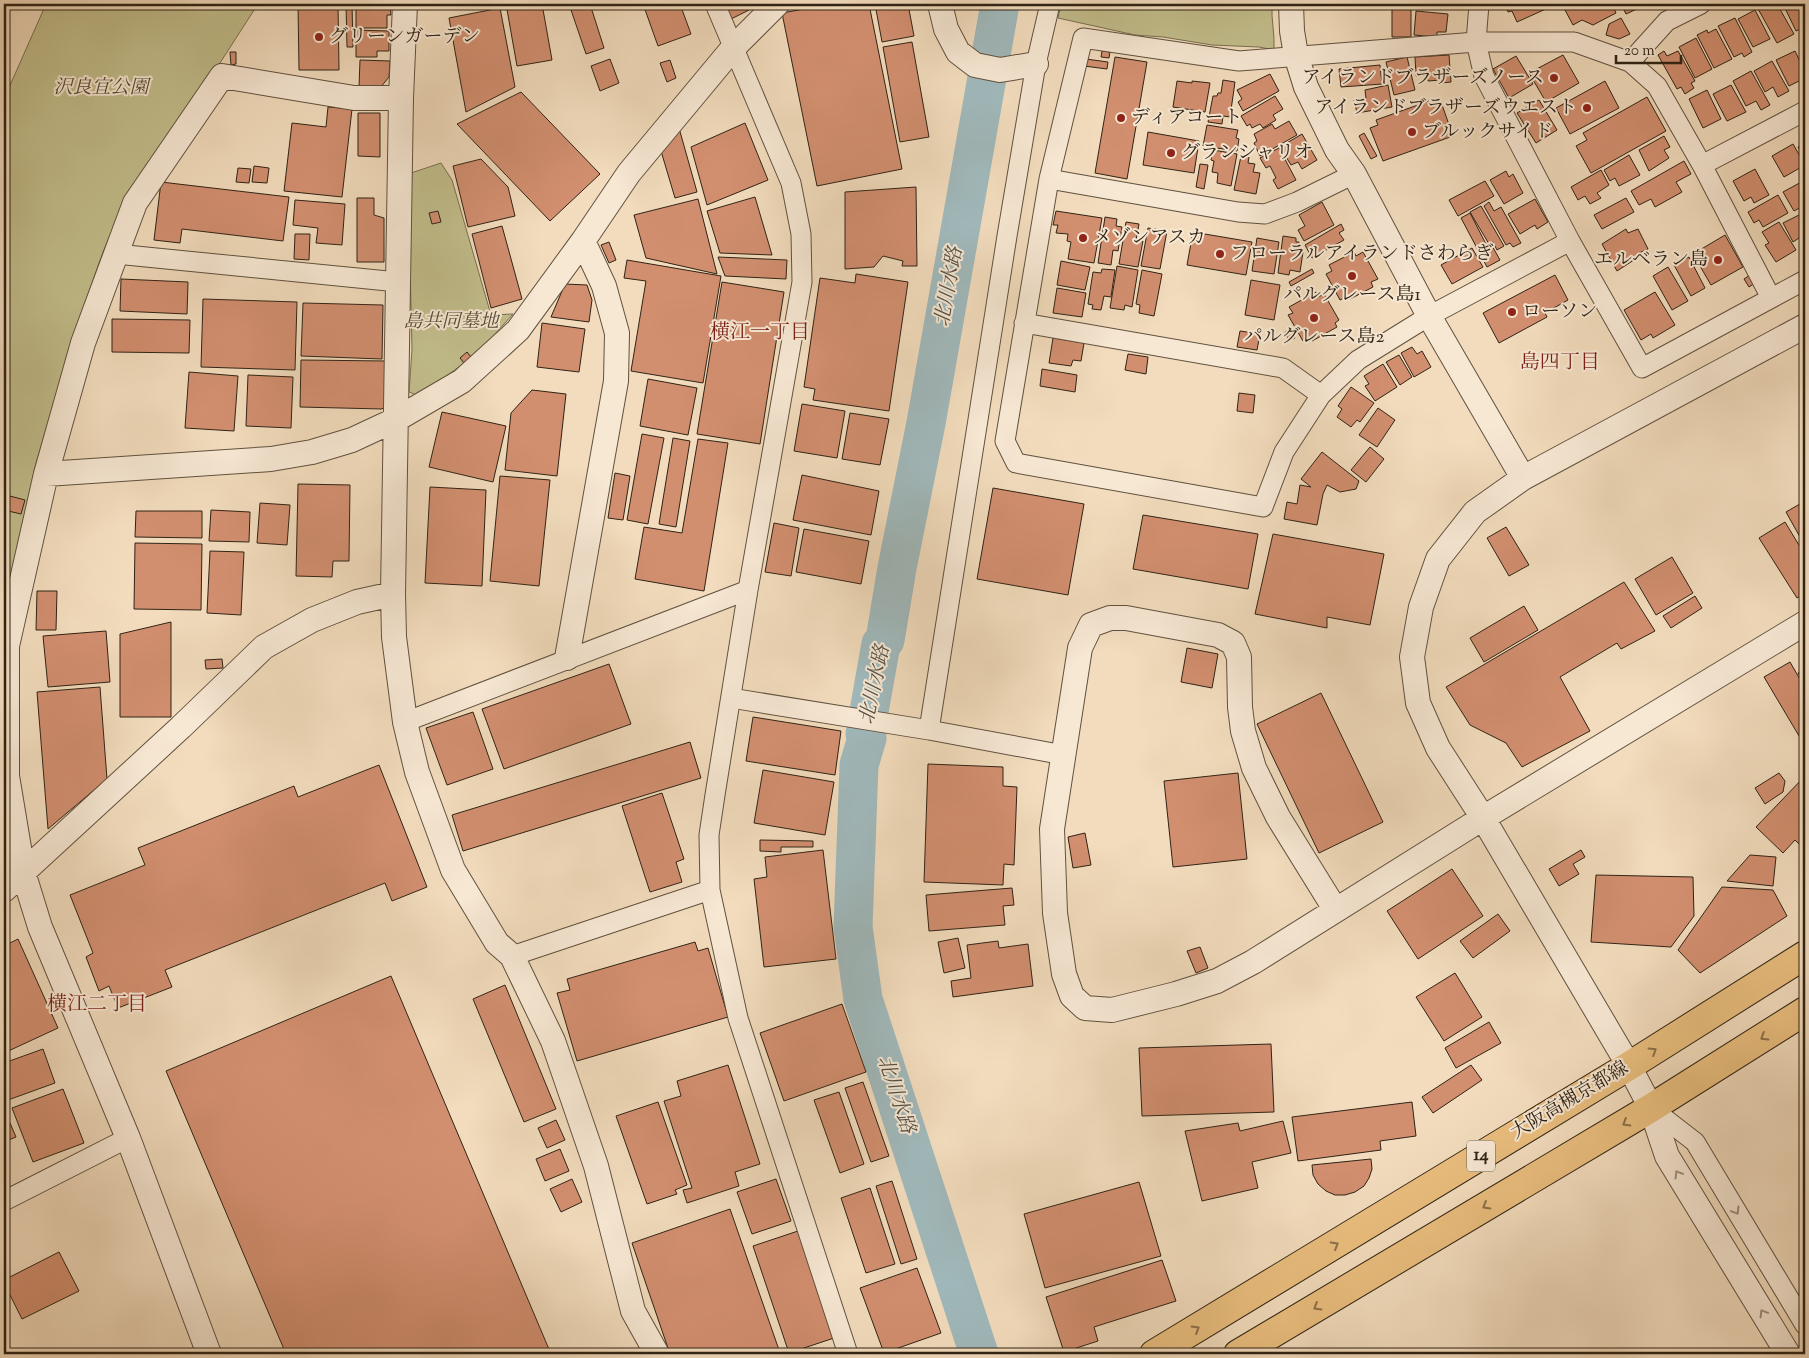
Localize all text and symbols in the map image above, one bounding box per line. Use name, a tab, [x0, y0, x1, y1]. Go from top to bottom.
place label: グリーンガーデン	[329, 24, 480, 51]
marker: グリーンガーデン	[313, 31, 325, 43]
scale bar	[1616, 32, 1682, 64]
text: 20 m	[1624, 41, 1655, 62]
place label: アイランドブラザーズノース	[1302, 65, 1544, 92]
marker: アイランドブラザーズノース	[1548, 72, 1560, 84]
park label: 沢良宜公園	[53, 75, 151, 102]
place label: アイランドブラザーズウエスト	[1314, 95, 1577, 122]
marker: アイランドブラザーズウエスト	[1581, 102, 1593, 114]
place label: ディアコート	[1131, 105, 1243, 132]
marker: ディアコート	[1115, 112, 1127, 124]
place label: ブルックサイド	[1422, 119, 1553, 146]
marker: ブルックサイド	[1406, 126, 1418, 138]
place label: グランシャリオ	[1181, 140, 1313, 167]
marker: グランシャリオ	[1165, 147, 1177, 159]
place label: メゾンアスカ	[1093, 225, 1206, 252]
marker: メゾンアスカ	[1077, 232, 1089, 244]
place label: フローラルアイランドさわらぎ	[1230, 241, 1494, 268]
water label: 北川水路	[929, 243, 972, 329]
place label: エルベラン島	[1594, 247, 1708, 274]
marker: フローラルアイランドさわらぎ	[1214, 248, 1226, 260]
marker: エルベラン島	[1712, 254, 1724, 266]
marker: パルグレース島1	[1346, 270, 1358, 282]
place label: パルグレース島1	[1283, 282, 1422, 309]
place label: ローソン	[1522, 299, 1597, 326]
marker: ローソン	[1506, 306, 1518, 318]
park label: 島共同墓地	[403, 309, 500, 336]
marker: パルグレース島2	[1308, 312, 1320, 324]
district label: 横江一丁目	[710, 319, 810, 348]
place label: パルグレース島2	[1244, 324, 1384, 351]
district label: 島四丁目	[1520, 349, 1600, 378]
water label: 北川水路	[854, 641, 899, 727]
district label: 横江二丁目	[47, 991, 147, 1020]
one-way arrow	[1760, 1031, 1770, 1040]
one-way arrow	[1647, 1047, 1656, 1057]
water label: 北川水路	[869, 1052, 922, 1139]
street label: 大阪高槻京都線	[1506, 1055, 1634, 1147]
one-way arrow	[1622, 1116, 1631, 1126]
road number: 14	[1467, 1140, 1495, 1172]
one-way arrow	[1675, 1170, 1685, 1179]
one-way arrow	[1483, 1199, 1492, 1209]
one-way arrow	[1730, 1205, 1740, 1214]
one-way arrow	[1329, 1241, 1338, 1251]
one-way arrow	[1313, 1301, 1322, 1311]
one-way arrow	[1759, 1309, 1769, 1318]
one-way arrow	[1190, 1325, 1199, 1335]

